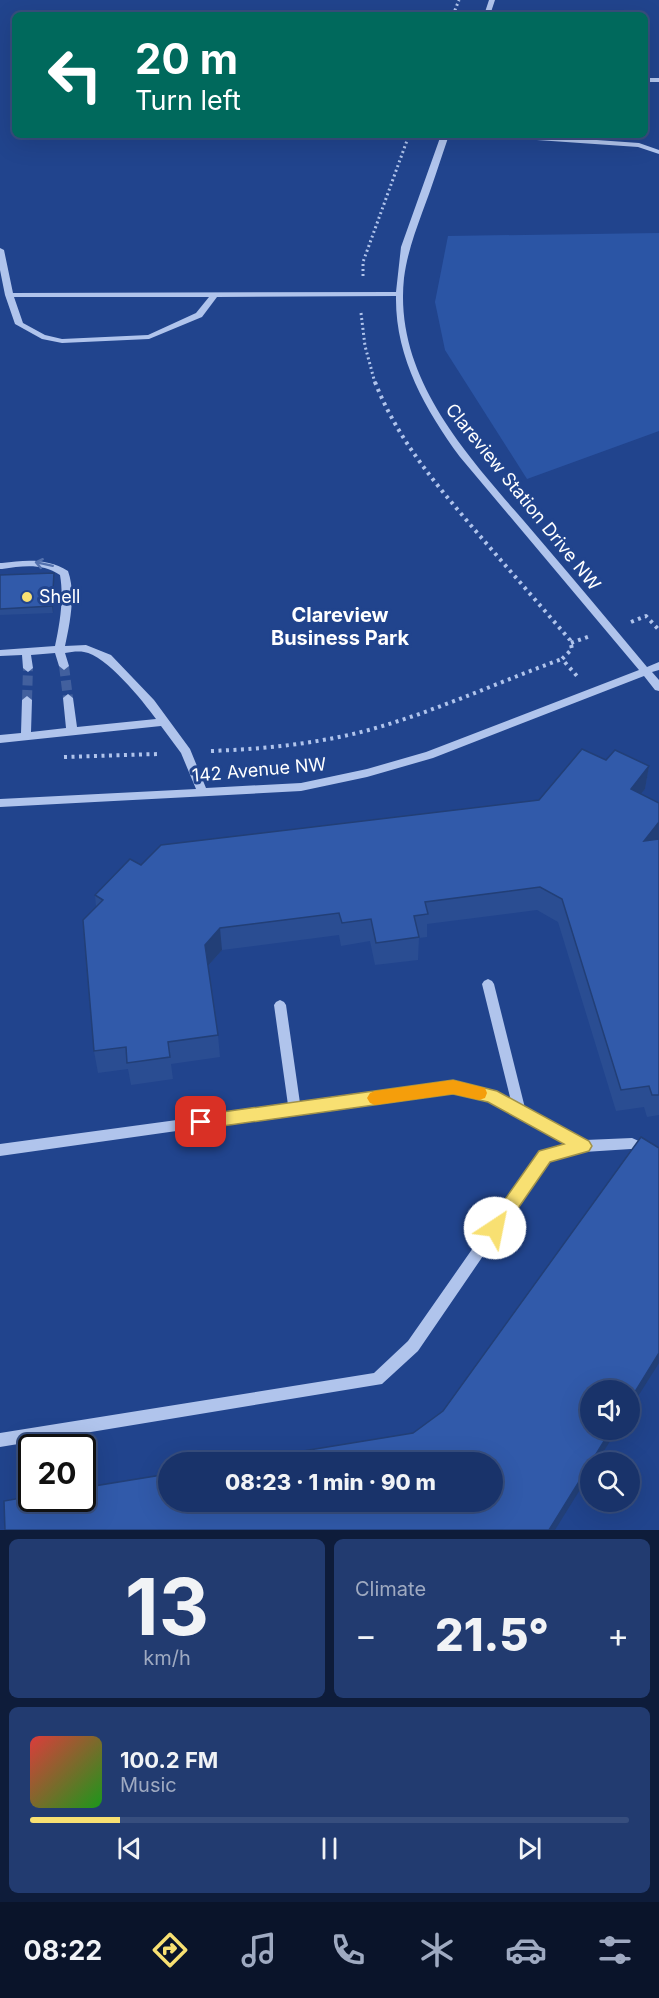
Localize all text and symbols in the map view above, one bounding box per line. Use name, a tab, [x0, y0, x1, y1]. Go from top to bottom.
text: 20 m	[135, 33, 238, 84]
icon: left	[36, 36, 114, 114]
text: Turn left	[135, 84, 241, 117]
street label: Clareview Station Drive NW	[442, 399, 605, 594]
one-way arrow	[35, 558, 54, 570]
place label: Shell	[39, 586, 80, 607]
marker: Shell	[20, 590, 34, 604]
district label: Clareview Business Park	[271, 603, 409, 650]
street label: 142 Avenue NW	[191, 753, 327, 786]
pin	[175, 1096, 226, 1147]
icon: arrive	[184, 1105, 217, 1138]
position arrow	[463, 1196, 527, 1260]
map controls	[580, 1380, 640, 1512]
button: sound	[580, 1380, 640, 1440]
speed limit sign: 20	[18, 1434, 96, 1512]
button: search	[580, 1452, 640, 1512]
text: 08:23 · 1 min · 90 m	[225, 1469, 436, 1495]
text: 13	[125, 1559, 209, 1654]
text: Climate	[355, 1577, 426, 1601]
text: 21.5°	[435, 1607, 549, 1662]
text: −	[355, 1615, 377, 1655]
text: +	[607, 1615, 629, 1655]
text: km/h	[143, 1646, 191, 1670]
text: 100.2 FM	[120, 1747, 218, 1773]
text: Music	[120, 1773, 177, 1797]
icon: previous	[113, 1832, 146, 1865]
icon: pause	[313, 1832, 346, 1865]
icon: next	[513, 1832, 546, 1865]
icon: directions	[149, 1929, 191, 1971]
icon: music	[238, 1929, 280, 1971]
icon: phone	[327, 1929, 369, 1971]
icon: climate	[416, 1929, 458, 1971]
icon: car	[505, 1929, 547, 1971]
icon: filters	[594, 1929, 636, 1971]
text: 08:22	[23, 1934, 102, 1967]

